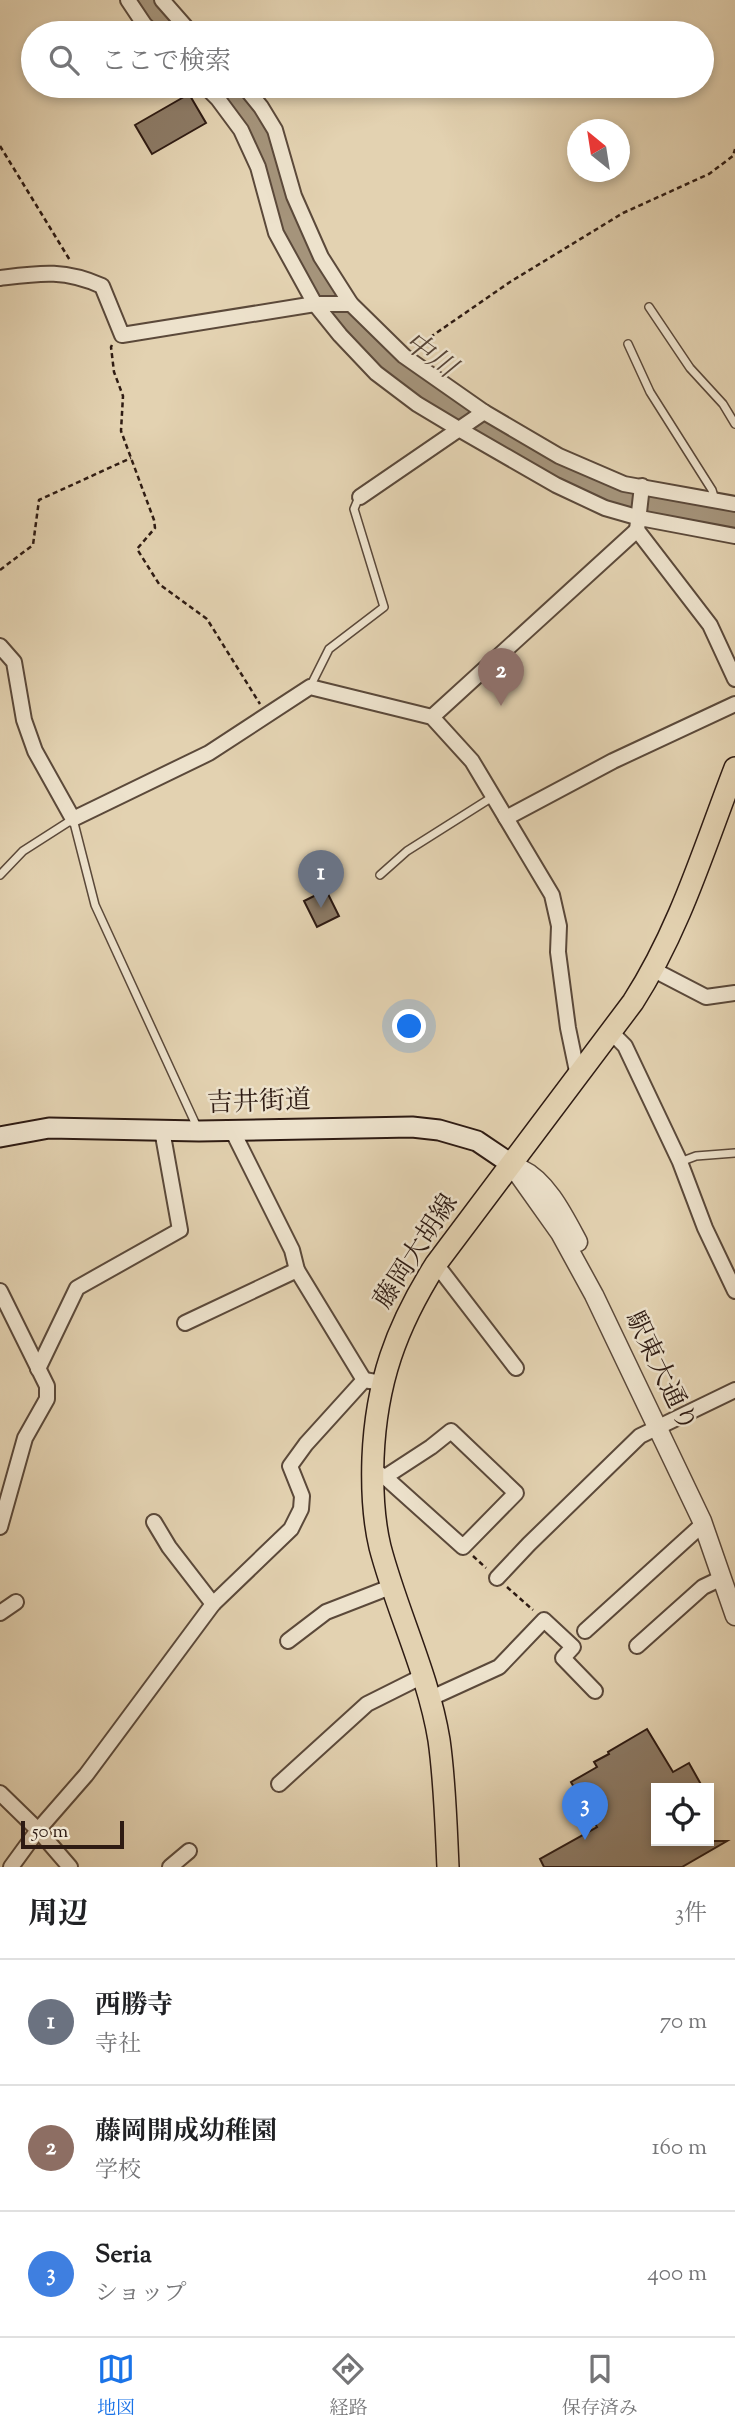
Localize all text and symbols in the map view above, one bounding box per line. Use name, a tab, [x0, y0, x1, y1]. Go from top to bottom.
search box	[21, 21, 714, 98]
icon: search	[45, 41, 83, 79]
text: ここで検索	[101, 44, 231, 81]
north arrow	[567, 119, 630, 182]
water label: 中川	[395, 323, 466, 390]
pin: 2	[478, 648, 524, 706]
pin: 1	[298, 850, 344, 908]
your location	[392, 1009, 426, 1043]
street label: 吉井街道	[206, 1083, 312, 1123]
street label: 藤岡大胡線	[366, 1187, 468, 1317]
street label: 駅東大通り	[615, 1305, 705, 1439]
pin: 3	[562, 1782, 608, 1840]
map controls	[651, 1783, 714, 1846]
button: locate	[651, 1783, 714, 1846]
scale bar	[21, 1818, 124, 1850]
text: 50 m	[32, 1819, 68, 1846]
text: 周辺	[28, 1894, 88, 1937]
text: 3件	[675, 1898, 707, 1931]
text: 西勝寺	[95, 1988, 173, 2025]
text: 1	[47, 2006, 55, 2039]
text: 70 m	[660, 2006, 707, 2039]
text: 寺社	[95, 2029, 141, 2062]
text: 藤岡開成幼稚園	[95, 2114, 277, 2151]
text: 2	[46, 2132, 56, 2165]
text: 160 m	[652, 2132, 707, 2165]
text: 学校	[95, 2155, 141, 2188]
text: Seria	[95, 2237, 152, 2274]
text: 3	[46, 2258, 56, 2291]
text: 400 m	[647, 2258, 707, 2291]
text: ショップ	[95, 2278, 187, 2311]
tab: 地図	[97, 2350, 135, 2423]
tab: 経路	[329, 2350, 368, 2423]
tab: 保存済み	[562, 2350, 638, 2423]

